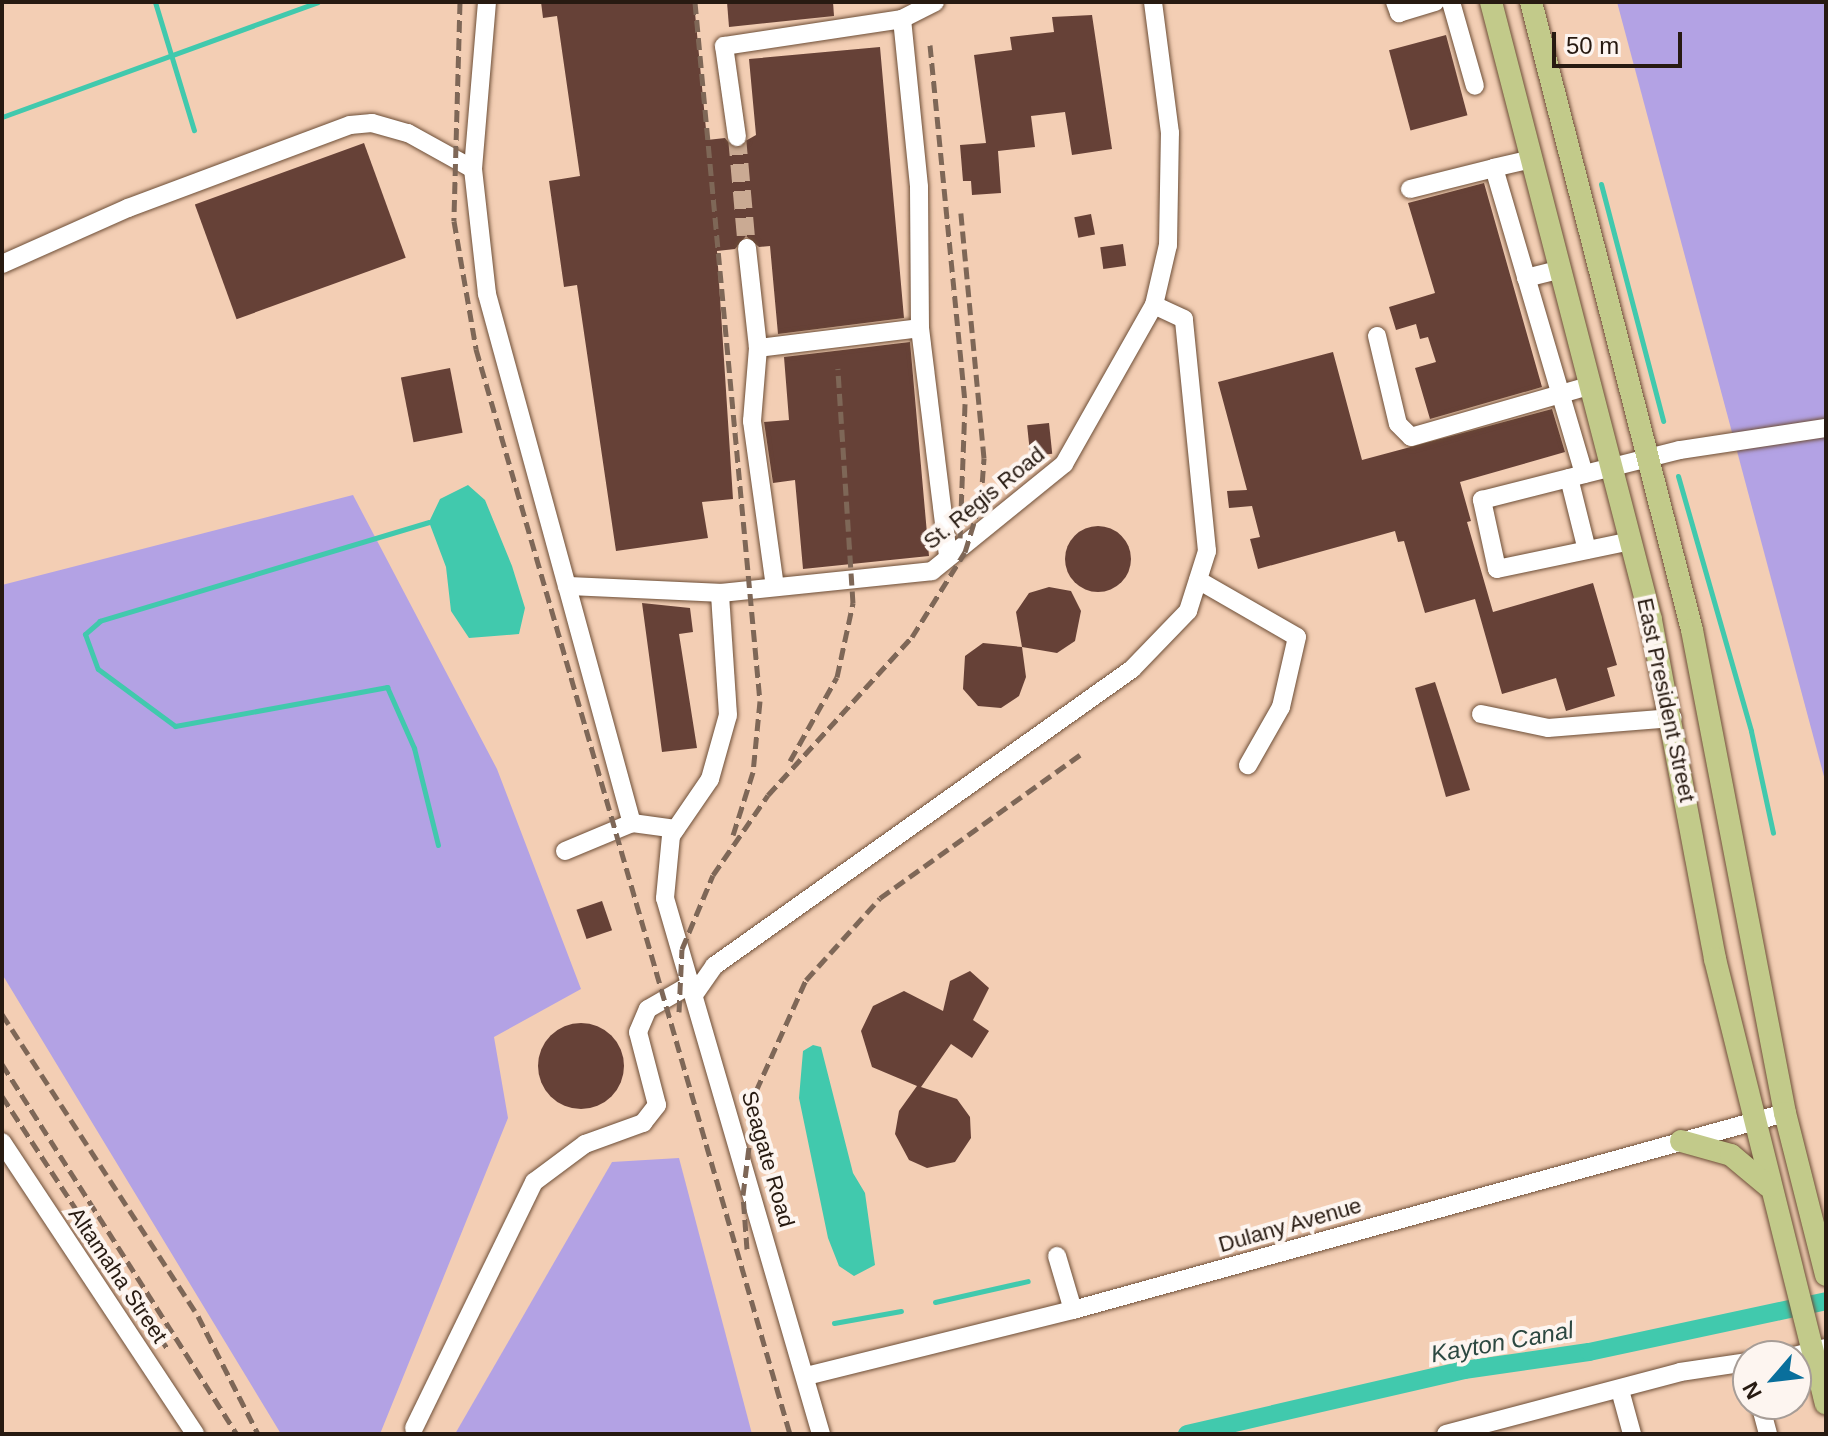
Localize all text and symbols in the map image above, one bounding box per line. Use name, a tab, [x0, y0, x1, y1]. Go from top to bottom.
scale bar	[1556, 16, 1686, 66]
text: 50 m	[1566, 32, 1619, 59]
street label: St. Regis Road	[918, 441, 1050, 555]
street label: East President Street	[1631, 596, 1701, 804]
street label: Seagate Road	[736, 1088, 800, 1230]
street label: Dulany Avenue	[1215, 1192, 1365, 1258]
street label: Altamaha Street	[63, 1202, 173, 1348]
water label: Kayton Canal	[1429, 1315, 1575, 1369]
north arrow	[1732, 1340, 1812, 1420]
text: N	[1737, 1378, 1767, 1403]

